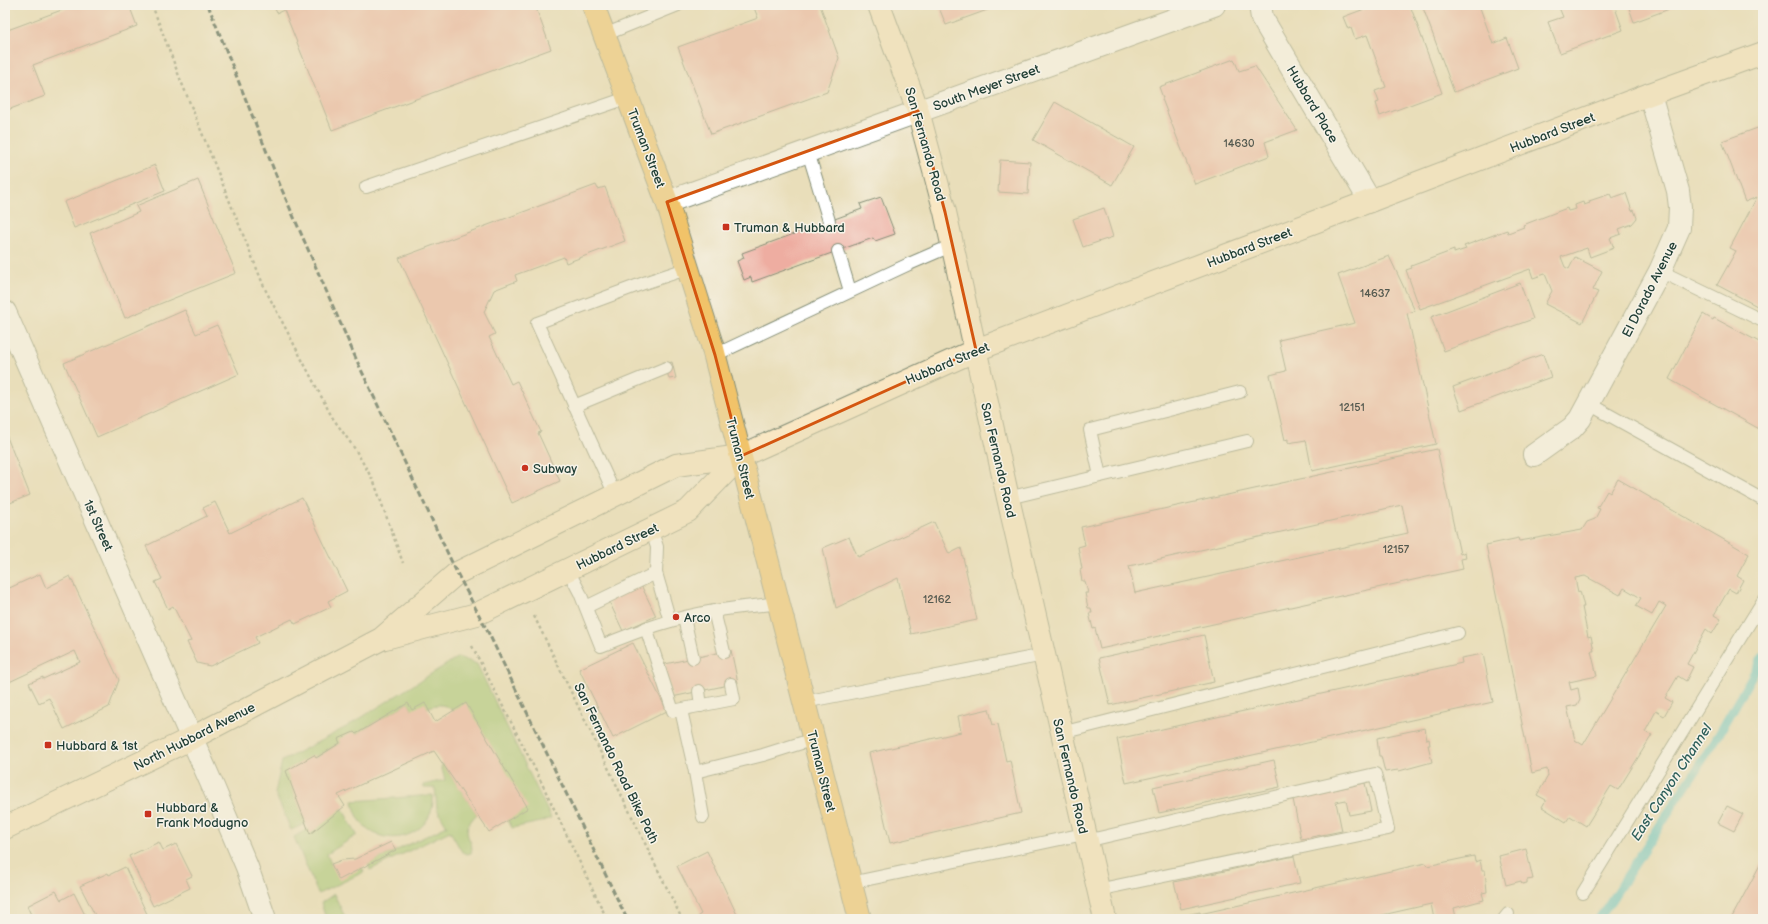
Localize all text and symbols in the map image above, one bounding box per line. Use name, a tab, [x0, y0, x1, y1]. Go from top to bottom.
street label: South Meyer Street	[931, 61, 1042, 115]
street label: Hubbard Place	[1283, 63, 1342, 146]
street label: San Fernando Road	[901, 86, 949, 203]
street label: Truman Street	[624, 107, 668, 190]
street label: Hubbard Street	[1508, 109, 1597, 156]
house number: 14630	[1224, 137, 1255, 150]
place label: Truman & Hubbard	[734, 220, 845, 236]
marker: Truman & Hubbard	[721, 222, 731, 232]
street label: Hubbard Street	[1205, 224, 1294, 271]
street label: El Dorado Avenue	[1619, 239, 1681, 340]
house number: 14637	[1360, 287, 1391, 300]
street label: Hubbard Street	[903, 339, 992, 389]
street label: San Fernando Road	[977, 401, 1019, 519]
house number: 12151	[1339, 401, 1365, 414]
street label: Truman Street	[722, 416, 758, 501]
place label: Subway	[533, 461, 577, 477]
marker: Subway	[520, 463, 530, 473]
street label: 1st Street	[80, 497, 116, 554]
street label: Hubbard Street	[574, 520, 661, 574]
house number: 12157	[1383, 543, 1410, 556]
house number: 12162	[923, 593, 952, 606]
place label: Arco	[684, 610, 711, 626]
marker: Arco	[671, 612, 681, 622]
street label: San Fernando Road Bike Path	[570, 681, 662, 846]
street label: North Hubbard Avenue	[131, 699, 258, 775]
street label: San Fernando Road	[1049, 717, 1091, 835]
water label: East Canyon Channel	[1627, 720, 1716, 844]
street label: Truman Street	[803, 729, 839, 814]
place label: Hubbard & 1st	[56, 738, 138, 754]
marker: Hubbard & 1st	[43, 740, 53, 750]
place label: Hubbard & Frank Modugno	[156, 800, 248, 831]
marker: Hubbard & Frank Modugno	[143, 809, 153, 819]

